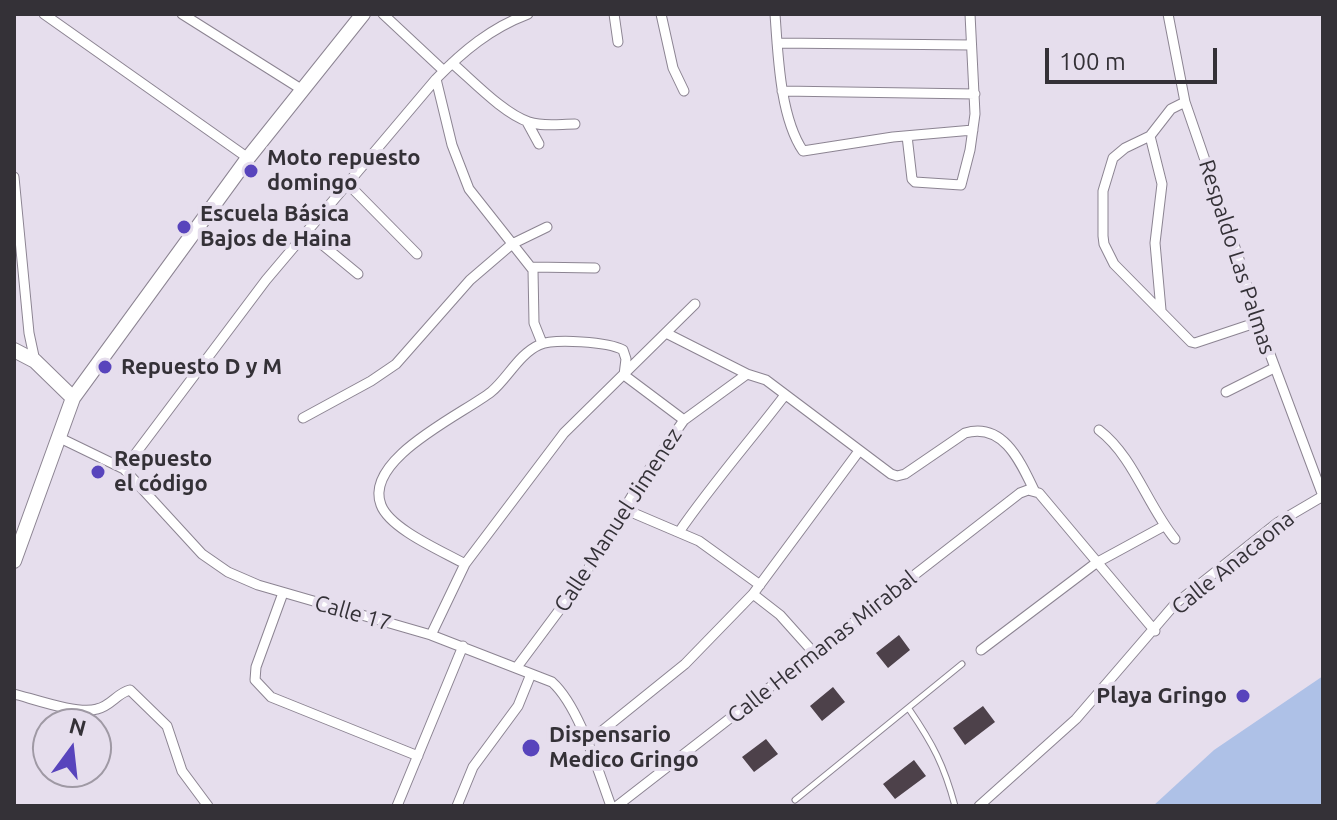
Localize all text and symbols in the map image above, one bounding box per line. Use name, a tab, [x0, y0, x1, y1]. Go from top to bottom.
scale bar	[1049, 32, 1221, 82]
text: 100 m	[1059, 48, 1126, 75]
place label: Moto repuesto domingo	[267, 145, 420, 196]
street label: Respaldo Las Palmas	[1193, 156, 1281, 358]
marker: Moto repuesto domingo	[242, 162, 260, 180]
place label: Escuela Básica Bajos de Haina	[200, 201, 352, 252]
marker: Escuela Básica Bajos de Haina	[175, 218, 193, 236]
place label: Repuesto D y M	[121, 354, 282, 380]
marker: Repuesto D y M	[96, 358, 114, 376]
street label: Calle Manuel Jimenez	[549, 423, 687, 617]
place label: Repuesto el código	[114, 446, 212, 498]
marker: Repuesto el código	[89, 463, 107, 481]
street label: Calle Anacaona	[1166, 506, 1300, 620]
street label: Calle Hermanas Mirabal	[722, 565, 922, 729]
street label: Calle 17	[312, 590, 394, 636]
place label: Playa Gringo	[1096, 683, 1227, 709]
marker: Playa Gringo	[1234, 687, 1252, 705]
north arrow	[32, 708, 112, 788]
text: N	[67, 712, 89, 740]
place label: Dispensario Medico Gringo	[549, 722, 699, 774]
marker: Dispensario Medico Gringo	[520, 737, 542, 759]

